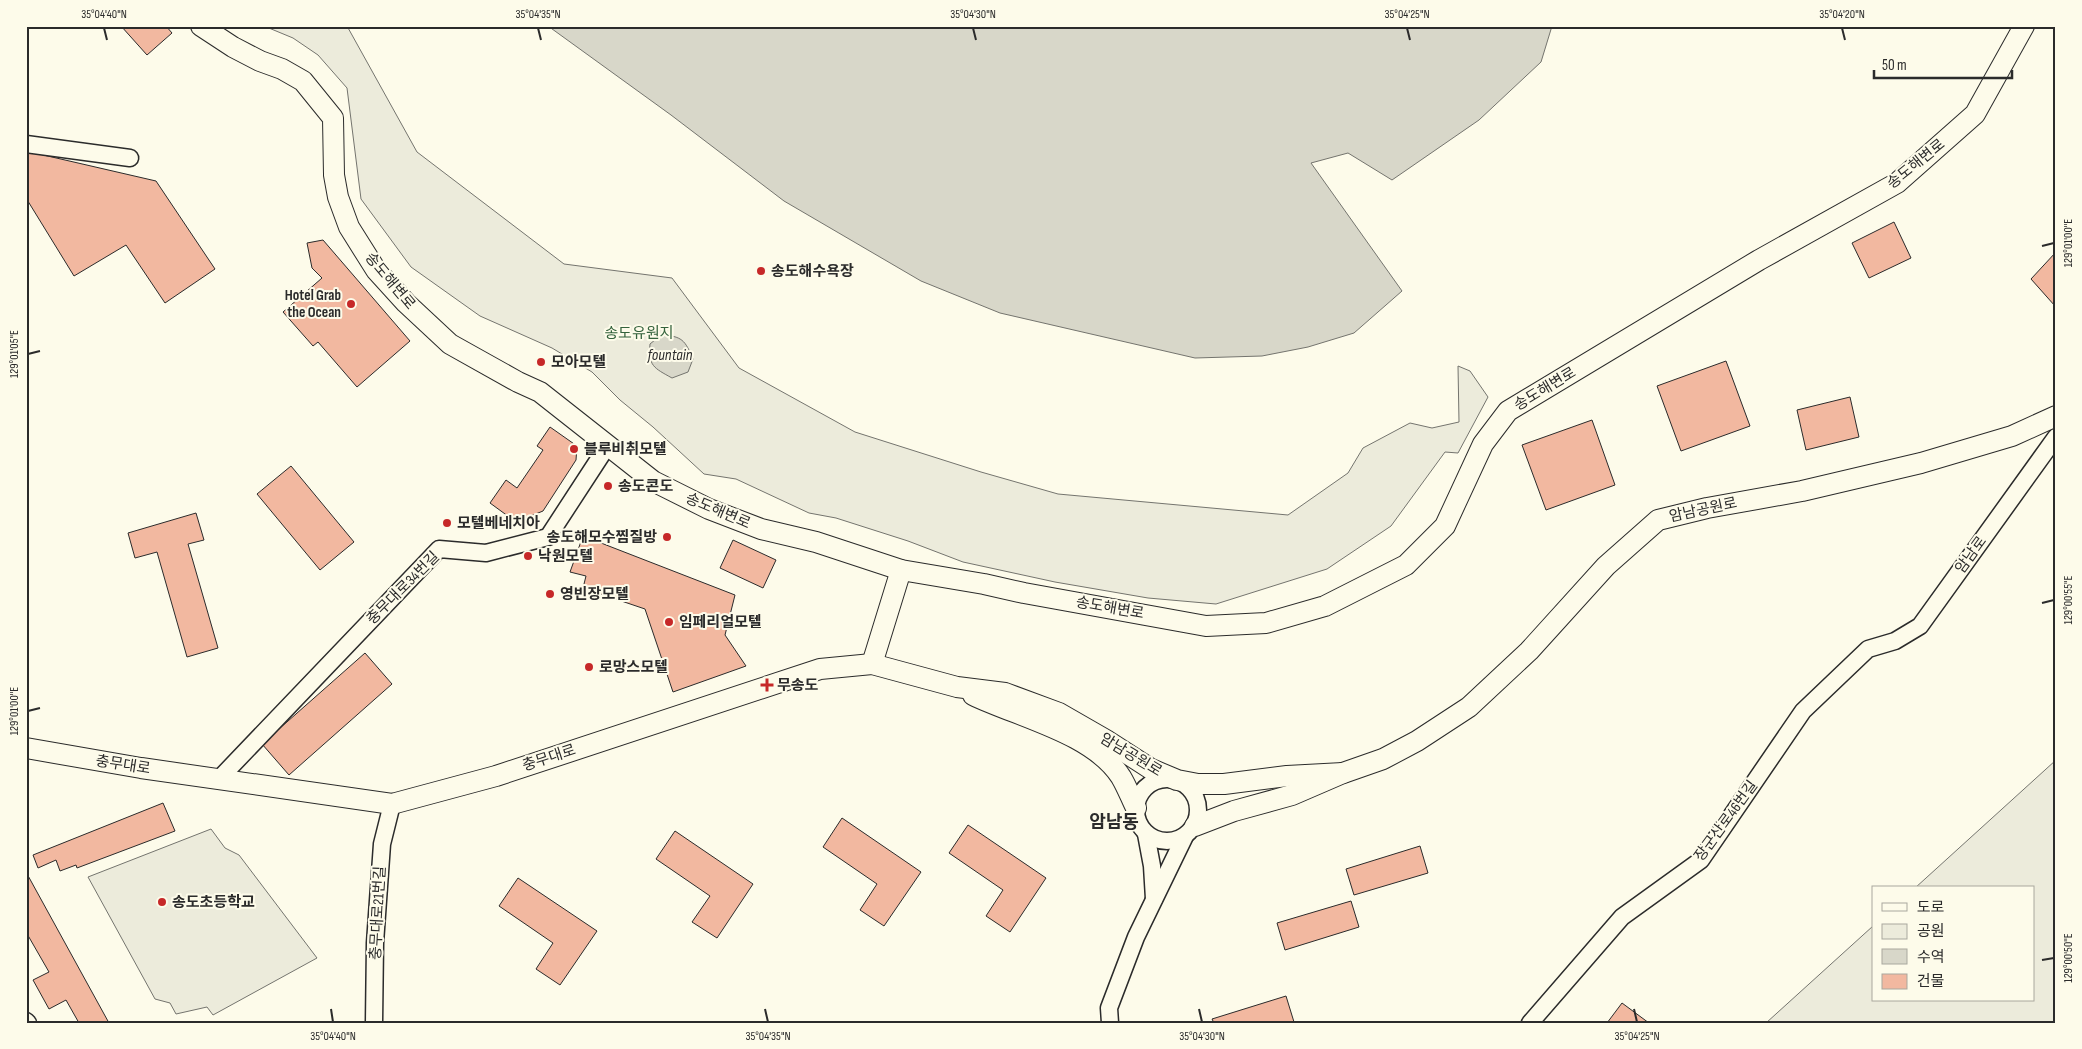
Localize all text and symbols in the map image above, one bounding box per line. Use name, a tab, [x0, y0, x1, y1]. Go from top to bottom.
text: 35°04'40"N	[81, 7, 127, 22]
text: 35°04'35"N	[515, 7, 561, 22]
text: 35°04'30"N	[950, 7, 996, 22]
text: 35°04'25"N	[1384, 7, 1430, 22]
text: 35°04'20"N	[1819, 7, 1865, 22]
scale bar	[1874, 48, 2012, 80]
text: 50 m	[1882, 56, 1907, 75]
street label: 송도해변로	[1883, 135, 1949, 193]
text: 129°01'00"E	[2061, 219, 2076, 267]
street label: 송도해변로	[361, 248, 419, 314]
place label: 송도해수욕장	[771, 262, 854, 281]
marker: 송도해수욕장	[755, 265, 767, 277]
place label: Hotel Grab the Ocean	[285, 286, 341, 322]
marker: Hotel Grab the Ocean	[345, 298, 357, 310]
park label: 송도유원지	[604, 324, 674, 343]
text: 129°01'05"E	[7, 330, 22, 378]
water label: fountain	[647, 346, 693, 365]
place label: 모아모텔	[551, 353, 606, 372]
marker: 모아모텔	[535, 356, 547, 368]
street label: 송도해변로	[1511, 363, 1579, 415]
place label: 블루비취모텔	[584, 440, 667, 459]
marker: 블루비취모텔	[568, 443, 580, 455]
place label: 송도콘도	[618, 477, 673, 496]
marker: 송도콘도	[602, 480, 614, 492]
street label: 송도해변로	[683, 489, 753, 533]
street label: 암남공원로	[1667, 494, 1739, 526]
place label: 모텔베네치아	[457, 514, 540, 533]
marker: 모텔베네치아	[441, 517, 453, 529]
place label: 송도해모수찜질방	[547, 528, 657, 547]
marker: 송도해모수찜질방	[661, 531, 673, 543]
street label: 암남로	[1951, 533, 1991, 577]
place label: 낙원모텔	[538, 547, 593, 566]
street label: 충무대로34번길	[363, 548, 443, 628]
marker: 낙원모텔	[522, 550, 534, 562]
text: 129°00'55"E	[2061, 576, 2076, 624]
place label: 영빈장모텔	[560, 585, 629, 604]
marker: 영빈장모텔	[544, 588, 556, 600]
street label: 송도해변로	[1074, 593, 1146, 623]
place label: 임페리얼모텔	[679, 613, 762, 632]
marker: 임페리얼모텔	[663, 616, 675, 628]
place label: 로망스모텔	[599, 658, 668, 677]
marker: 로망스모텔	[583, 661, 595, 673]
place label: 무송도	[777, 676, 819, 695]
marker: 무송도	[761, 679, 773, 691]
text: 129°01'00"E	[7, 687, 22, 735]
street label: 암남공원로	[1097, 729, 1165, 781]
street label: 충무대로	[520, 740, 578, 776]
street label: 충무대로	[94, 751, 152, 779]
street label: 장군산로46번길	[1690, 777, 1762, 865]
district label: 암남동	[1089, 812, 1139, 833]
street label: 충무대로21번길	[366, 865, 390, 961]
legend	[1872, 886, 2034, 1002]
place label: 송도초등학교	[172, 893, 255, 912]
marker: 송도초등학교	[156, 896, 168, 908]
text: 도로	[1917, 898, 1945, 917]
text: 공원	[1917, 922, 1945, 941]
text: 129°00'50"E	[2061, 933, 2076, 983]
text: 수역	[1917, 948, 1945, 967]
text: 건물	[1917, 972, 1945, 991]
text: 35°04'40"N	[310, 1029, 356, 1044]
text: 35°04'35"N	[745, 1029, 791, 1044]
text: 35°04'30"N	[1179, 1029, 1225, 1044]
text: 35°04'25"N	[1614, 1029, 1660, 1044]

